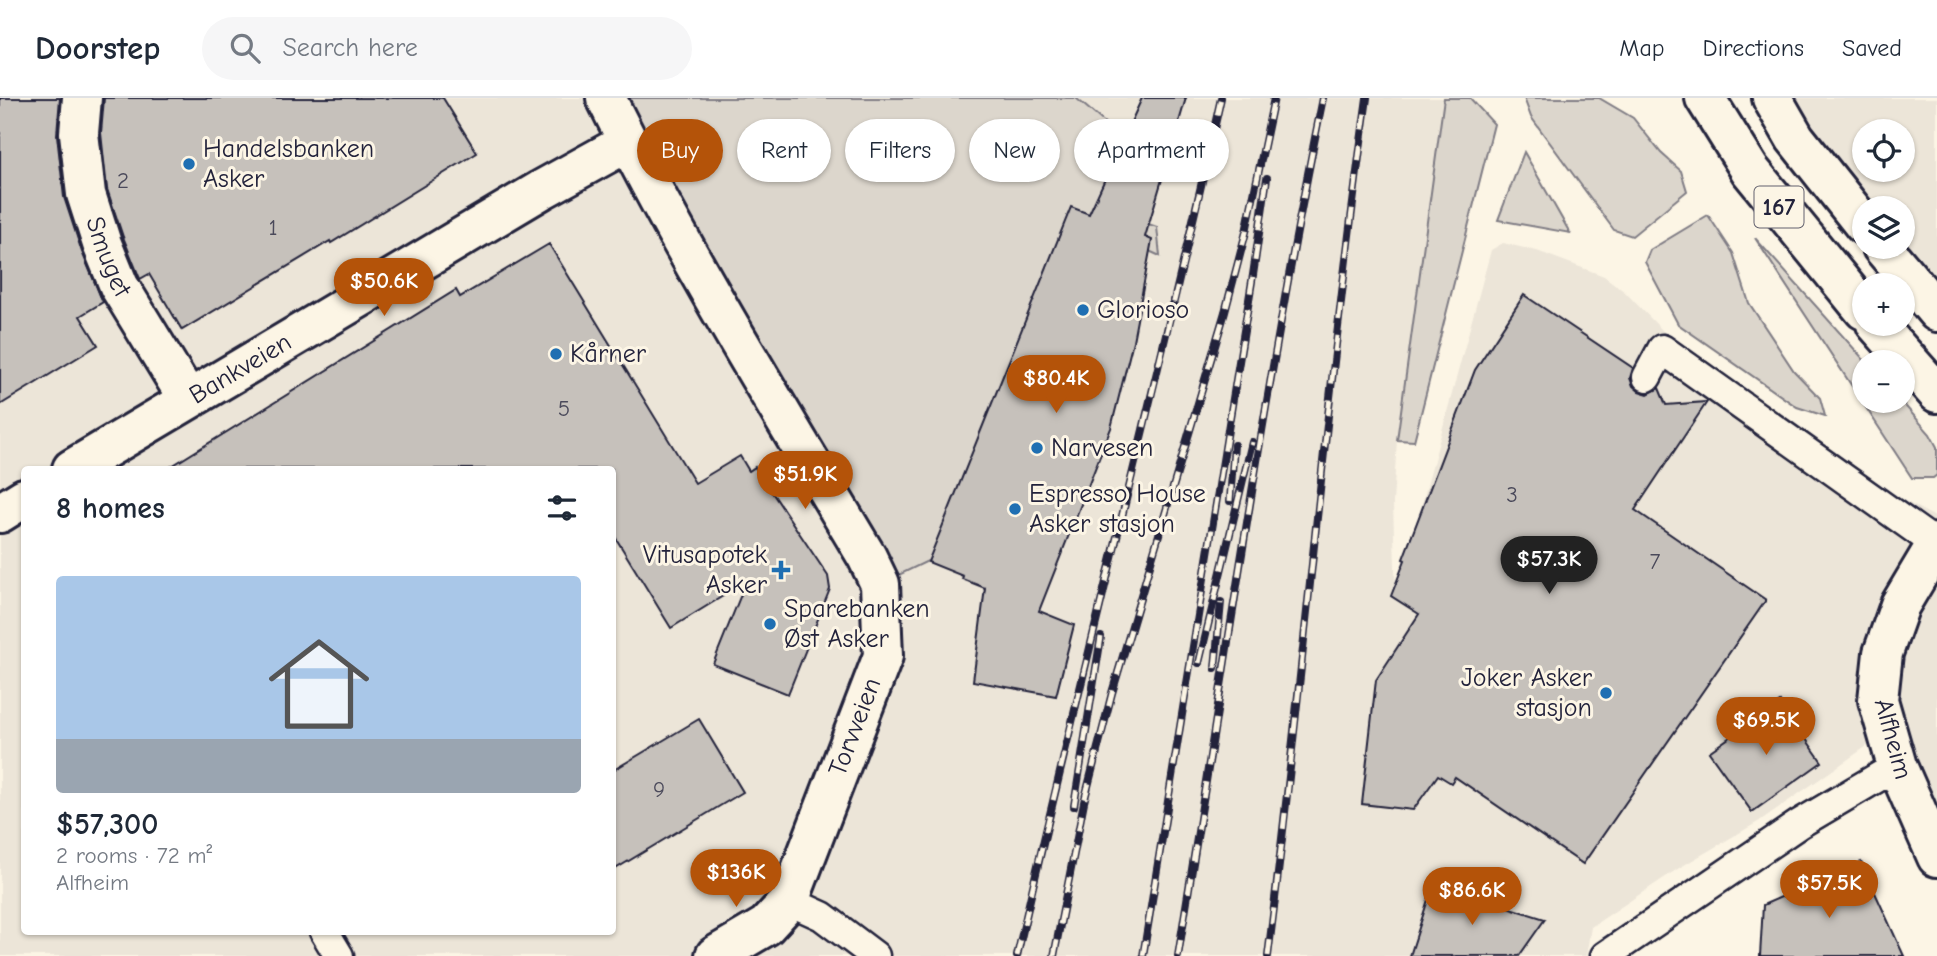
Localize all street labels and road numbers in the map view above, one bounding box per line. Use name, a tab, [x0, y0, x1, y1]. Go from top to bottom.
road number: 167	[1754, 186, 1803, 228]
street label: Smuget	[79, 213, 138, 304]
street label: Bankveien	[184, 327, 297, 411]
street label: Torvveien	[823, 674, 887, 780]
street label: Alfheim	[1868, 695, 1918, 783]

